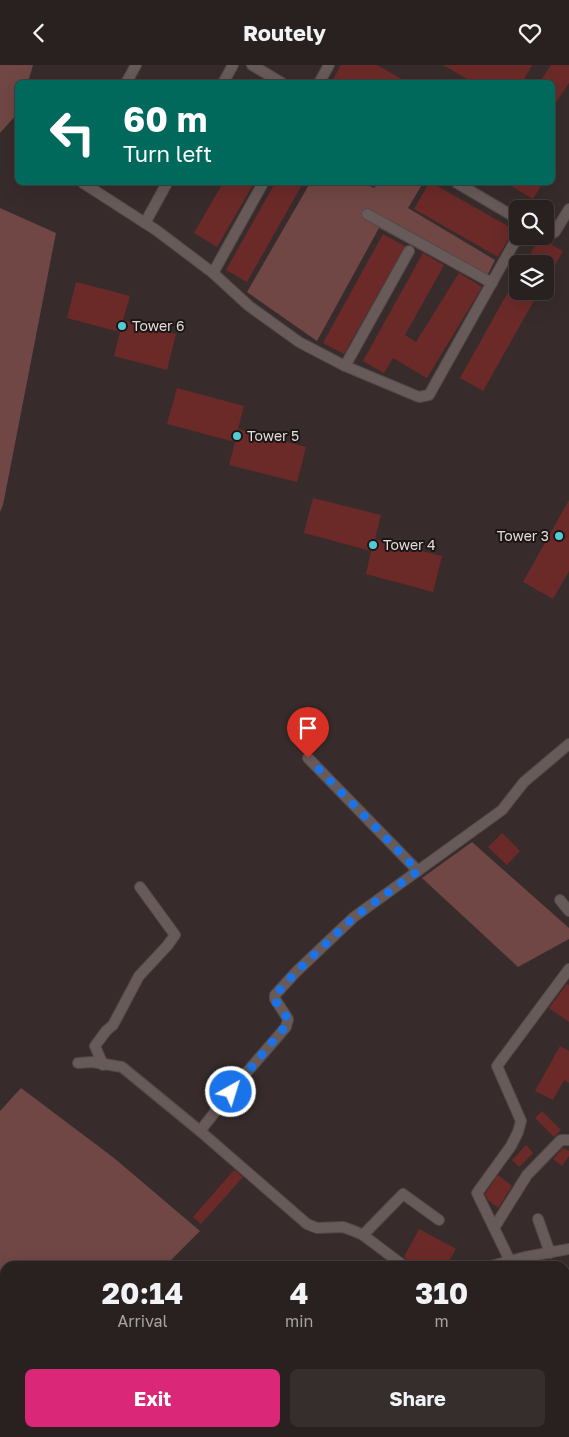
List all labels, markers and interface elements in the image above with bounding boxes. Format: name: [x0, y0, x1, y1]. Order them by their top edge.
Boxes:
icon: back: [25, 19, 53, 47]
text: Routely: [243, 19, 326, 46]
icon: heart: [516, 19, 544, 47]
text: 60 m: [123, 98, 207, 140]
icon: left: [40, 100, 105, 165]
text: Turn left: [123, 140, 212, 167]
map controls: [509, 200, 554, 300]
button: search: [509, 200, 554, 245]
button: layers: [509, 255, 554, 300]
place label: Tower 6: [132, 317, 184, 334]
marker: Tower 6: [116, 320, 128, 332]
place label: Tower 5: [247, 427, 299, 444]
marker: Tower 5: [231, 430, 243, 442]
place label: Tower 3: [497, 527, 549, 544]
marker: Tower 3: [553, 530, 565, 542]
place label: Tower 4: [383, 536, 436, 553]
marker: Tower 4: [367, 539, 379, 551]
pin: [287, 707, 329, 758]
icon: arrive: [294, 714, 322, 742]
position arrow: [204, 1065, 256, 1117]
text: 20:14: [102, 1275, 183, 1311]
text: 4: [290, 1275, 309, 1311]
text: 310: [415, 1275, 468, 1311]
text: Arrival: [117, 1311, 168, 1331]
text: min: [285, 1311, 313, 1331]
text: m: [435, 1311, 449, 1331]
button: Exit: [25, 1369, 280, 1427]
button: Share: [290, 1369, 545, 1427]

